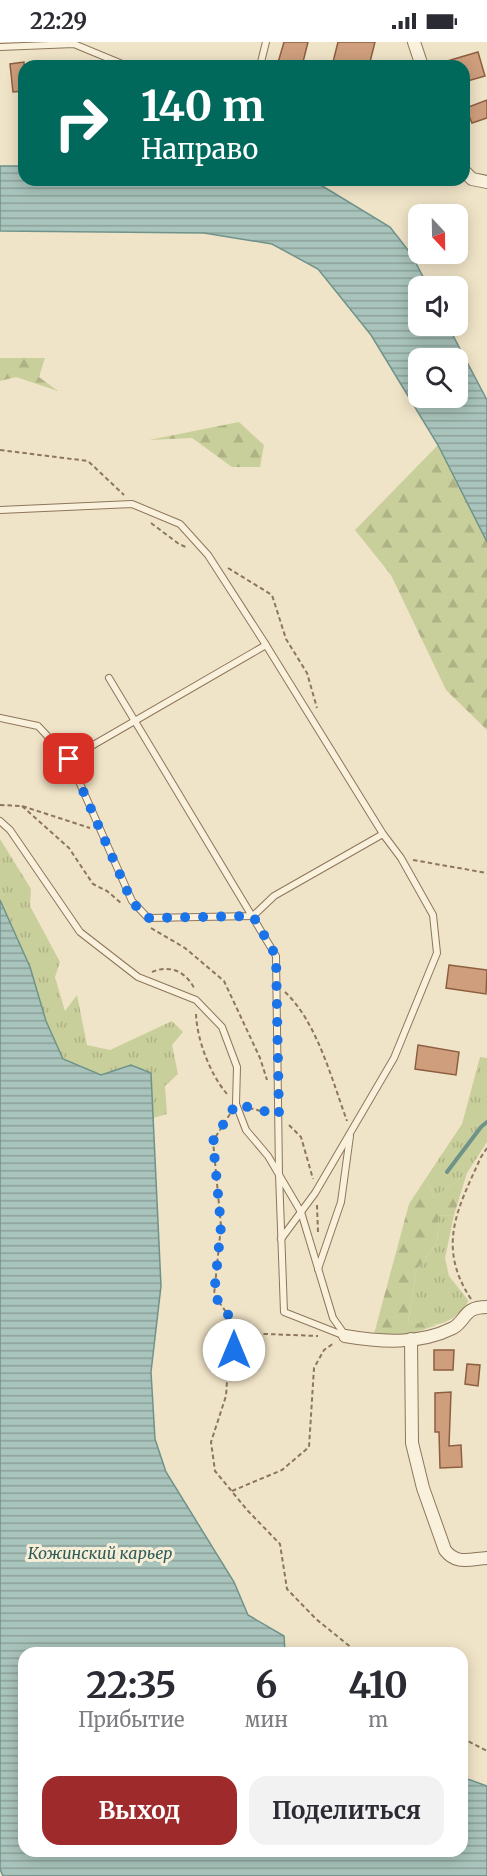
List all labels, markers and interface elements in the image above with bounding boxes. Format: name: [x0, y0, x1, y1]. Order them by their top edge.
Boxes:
text: 22:29: [30, 7, 87, 35]
text: 140 m: [141, 80, 264, 132]
icon: right: [42, 84, 120, 162]
text: Направо: [141, 132, 258, 166]
north arrow: [408, 204, 468, 264]
map controls: [408, 204, 468, 408]
button: sound: [408, 276, 468, 336]
button: search: [408, 348, 468, 408]
pin: [43, 733, 94, 784]
icon: arrive: [52, 742, 85, 775]
position arrow: [202, 1318, 266, 1382]
water label: Кожинский карьер: [28, 1543, 172, 1563]
text: 22:35: [86, 1663, 176, 1708]
text: 6: [255, 1663, 277, 1708]
text: 410: [348, 1663, 408, 1708]
text: Прибытие: [78, 1707, 184, 1732]
text: мин: [244, 1707, 288, 1732]
text: m: [368, 1707, 388, 1732]
button: Выход: [42, 1776, 237, 1845]
button: Поделиться: [249, 1776, 444, 1845]

